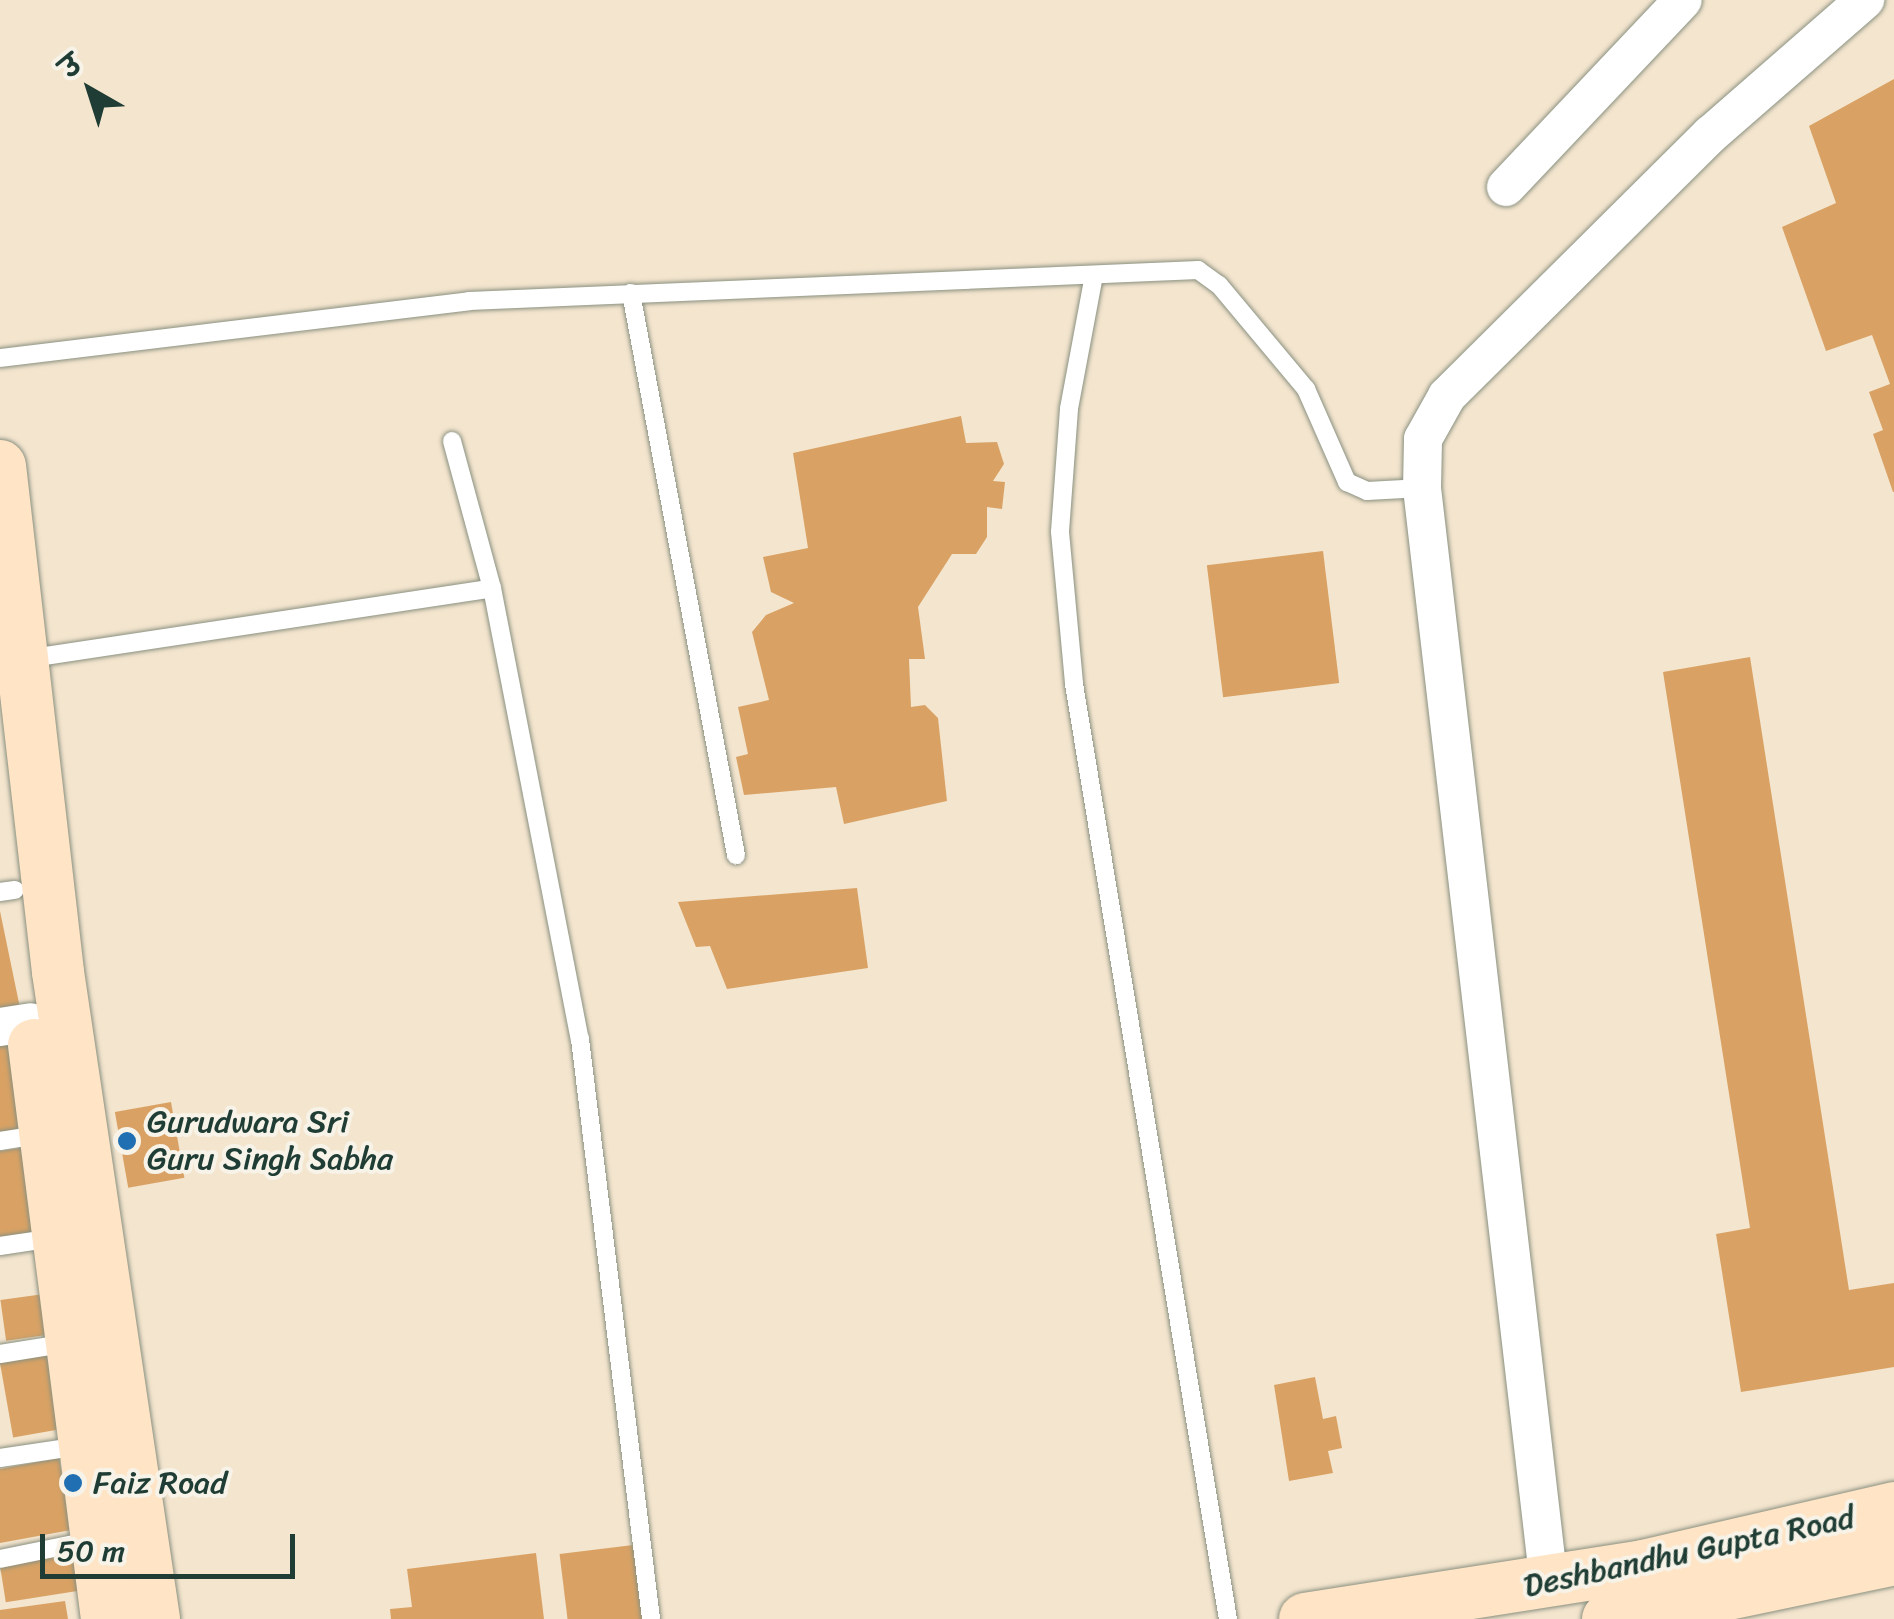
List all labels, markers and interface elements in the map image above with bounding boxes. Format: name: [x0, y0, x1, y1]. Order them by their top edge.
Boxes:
north arrow: [40, 40, 140, 140]
text: उ: [48, 41, 93, 91]
place label: Gurudwara Sri Guru Singh Sabha: [147, 1104, 397, 1179]
marker: Gurudwara Sri Guru Singh Sabha: [116, 1130, 138, 1152]
place label: Faiz Road: [93, 1464, 227, 1502]
marker: Faiz Road: [62, 1472, 84, 1494]
street label: Deshbandhu Gupta Road: [1520, 1498, 1858, 1606]
scale bar: [45, 1514, 300, 1576]
text: 50 m: [57, 1524, 125, 1578]

